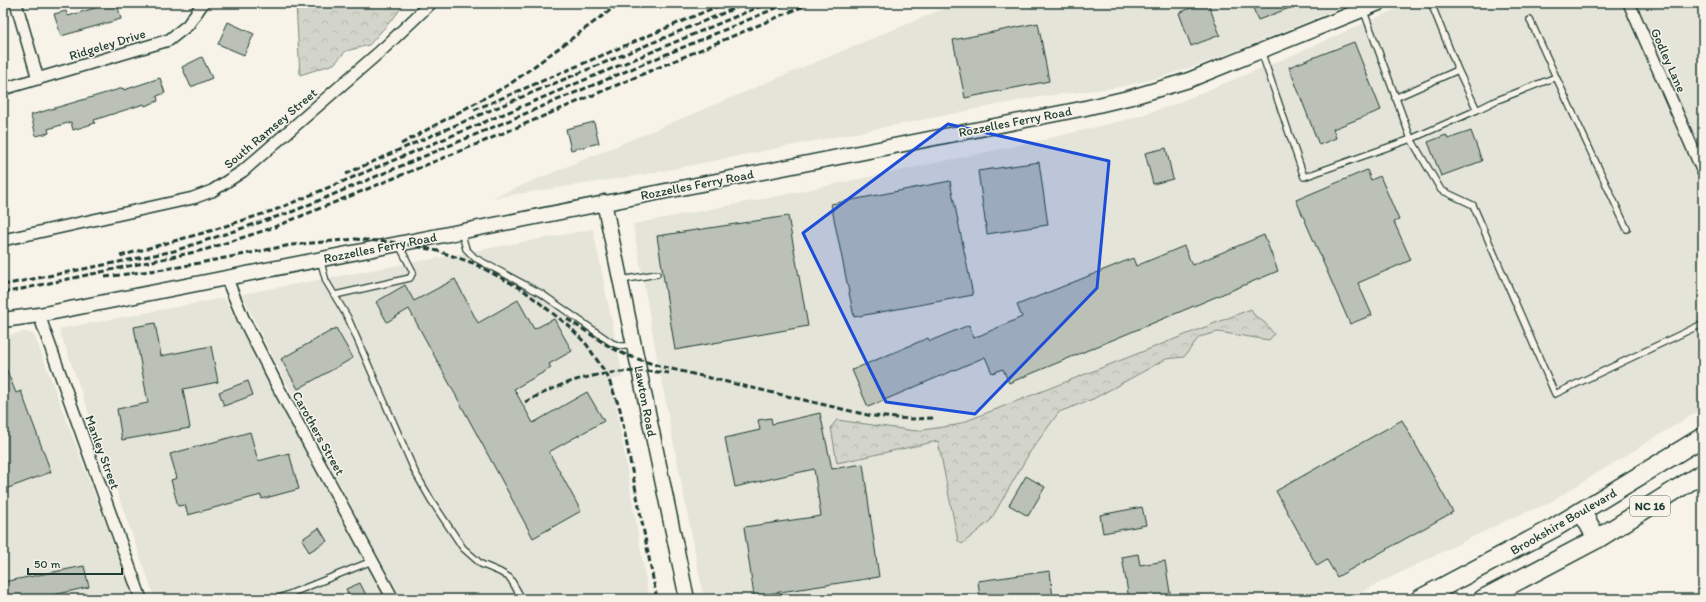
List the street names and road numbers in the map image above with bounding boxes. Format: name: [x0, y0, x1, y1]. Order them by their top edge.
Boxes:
street label: Ridgeley Drive: [67, 26, 147, 63]
street label: Godley Lane: [1648, 26, 1689, 95]
street label: South Ramsey Street: [221, 85, 320, 172]
street label: Rozzelles Ferry Road: [957, 103, 1073, 140]
street label: Rozzelles Ferry Road: [639, 166, 755, 203]
street label: Rozzelles Ferry Road: [322, 229, 438, 266]
street label: Lawton Road: [631, 364, 660, 438]
street label: Carothers Street: [289, 389, 348, 478]
street label: Manley Street: [82, 413, 123, 491]
street label: Brookshire Boulevard: [1507, 485, 1619, 558]
road number: NC 16: [1630, 496, 1670, 516]

